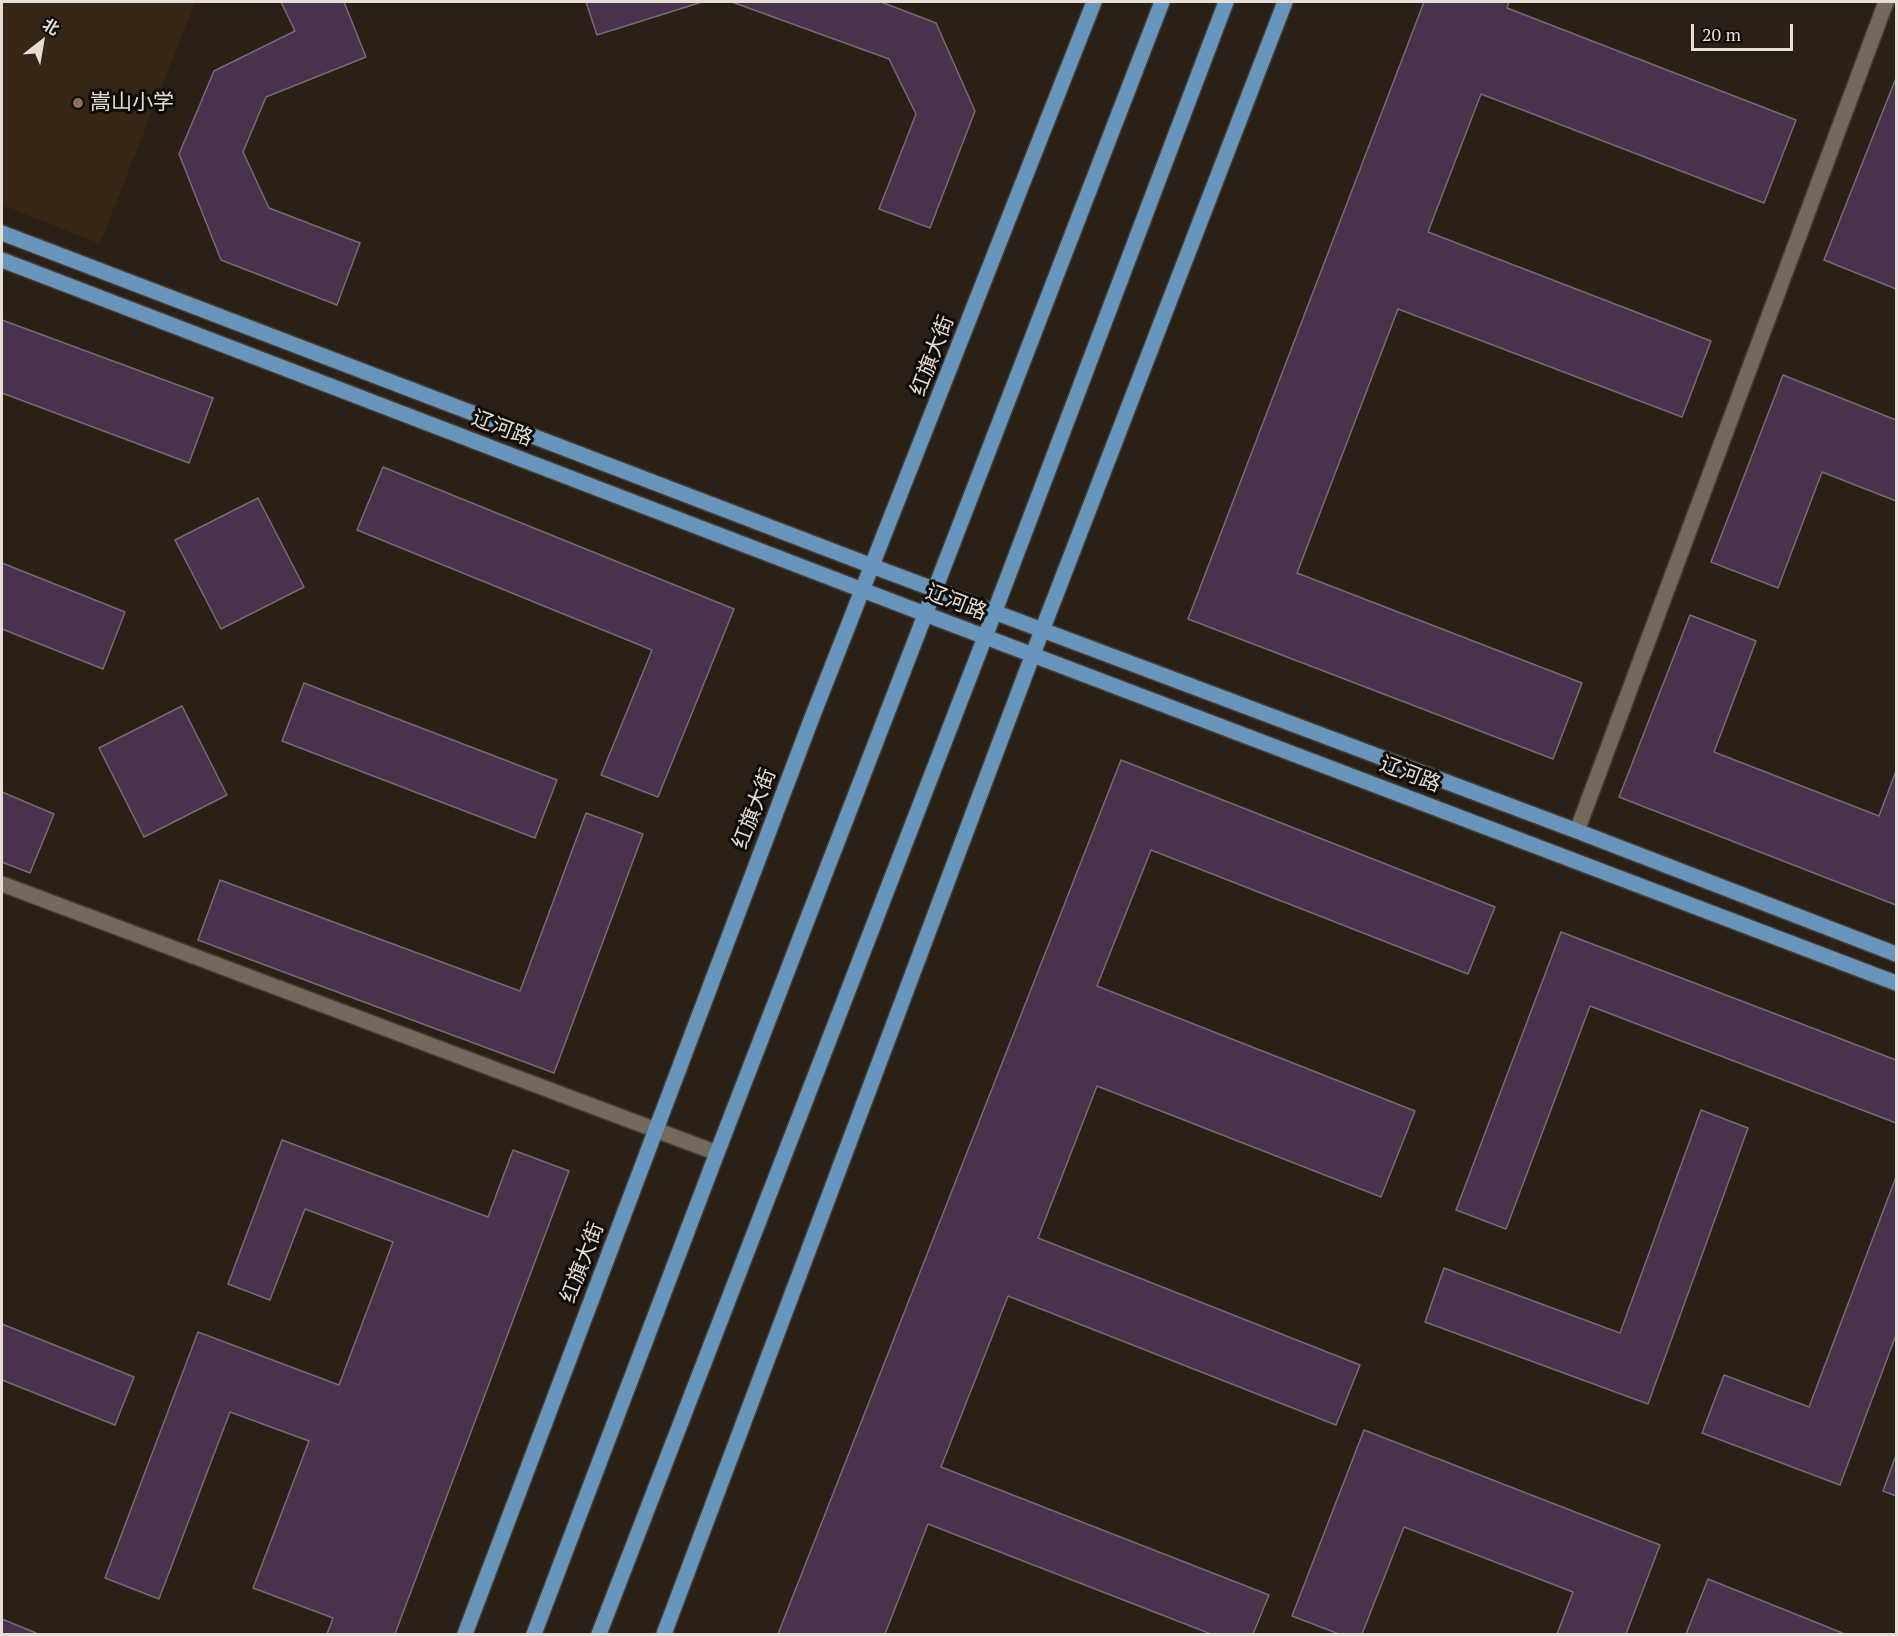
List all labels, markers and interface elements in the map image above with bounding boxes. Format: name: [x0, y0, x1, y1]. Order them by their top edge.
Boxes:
north arrow: [12, 12, 72, 72]
scale bar: [1694, 12, 1796, 50]
text: 北: [39, 13, 64, 40]
text: 20 m: [1702, 22, 1741, 46]
place label: 嵩山小学: [90, 90, 174, 116]
marker: 嵩山小学: [71, 96, 85, 110]
street label: 红旗大街: [906, 312, 960, 400]
street label: 辽河路: [468, 406, 536, 452]
street label: 辽河路: [922, 580, 990, 626]
street label: 辽河路: [1376, 752, 1444, 798]
street label: 红旗大街: [728, 765, 782, 853]
street label: 红旗大街: [556, 1219, 610, 1307]

